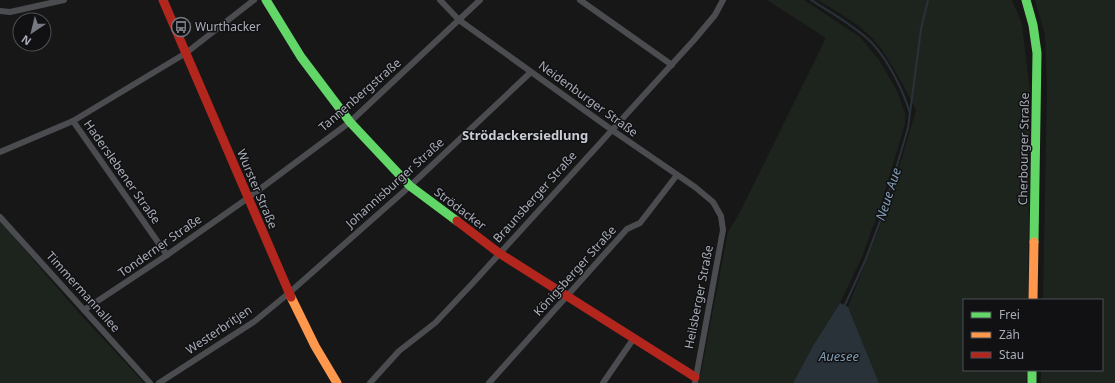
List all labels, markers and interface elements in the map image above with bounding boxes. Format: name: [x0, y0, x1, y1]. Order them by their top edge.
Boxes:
north arrow: [12, 12, 52, 52]
bus stop icon: Wurthacker: [170, 16, 192, 38]
place label: Wurthacker: [195, 18, 261, 35]
text: N: [18, 32, 34, 49]
street label: Tannenbergstraße: [315, 54, 405, 135]
street label: Neidenburger Straße: [535, 57, 642, 141]
street label: Cherbourger Straße: [1014, 92, 1033, 205]
street label: Haderslebener Straße: [80, 116, 165, 227]
district label: Strödackersiedlung: [462, 126, 588, 144]
street label: Johannisburger Straße: [341, 134, 448, 232]
street label: Wurster Straße: [233, 146, 282, 231]
street label: Braunsberger Straße: [489, 147, 580, 246]
water label: Neue Aue: [871, 165, 905, 223]
street label: Strödacker: [431, 183, 490, 234]
street label: Tonderner Straße: [114, 210, 205, 281]
street label: Königsberger Straße: [529, 222, 620, 320]
street label: Heilsberger Straße: [680, 243, 717, 350]
street label: Timmermannallee: [43, 248, 124, 336]
legend: [963, 299, 1103, 371]
street label: Westerbritjen: [182, 301, 255, 358]
text: Frei: [999, 306, 1020, 323]
text: Zäh: [999, 326, 1020, 343]
text: Stau: [999, 346, 1024, 363]
water label: Auesee: [818, 347, 859, 365]

